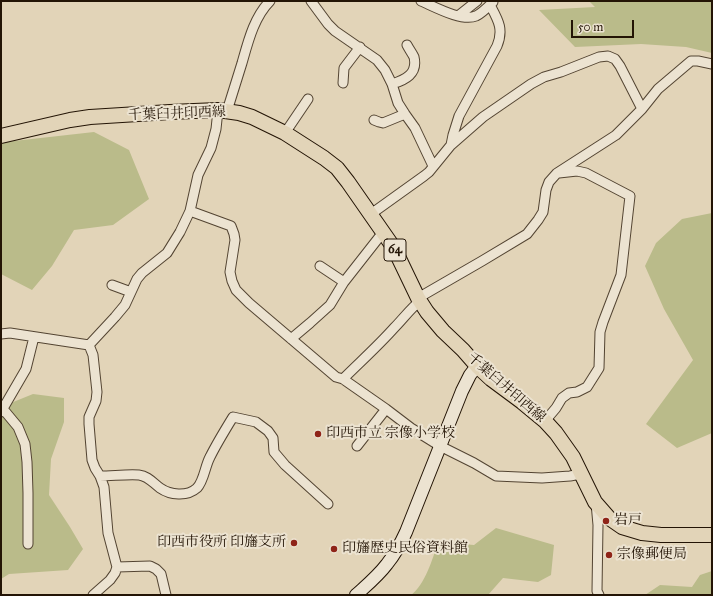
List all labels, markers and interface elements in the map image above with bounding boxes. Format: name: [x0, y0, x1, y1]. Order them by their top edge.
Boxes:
scale bar: [573, 12, 636, 38]
text: 50 m: [578, 20, 603, 34]
street label: 千葉臼井印西線: [128, 104, 226, 124]
road number: 64: [384, 239, 406, 261]
street label: 千葉臼井印西線: [464, 350, 548, 426]
place label: 印西市立 宗像小学校: [326, 426, 455, 442]
marker: 印西市立 宗像小学校: [313, 429, 323, 439]
place label: 岩戸: [614, 513, 642, 529]
marker: 岩戸: [601, 516, 611, 526]
place label: 印西市役所 印旛支所: [157, 535, 286, 551]
marker: 印西市役所 印旛支所: [289, 538, 299, 548]
place label: 印旛歴史民俗資料館: [342, 541, 468, 557]
marker: 印旛歴史民俗資料館: [329, 544, 339, 554]
place label: 宗像郵便局: [617, 547, 687, 563]
marker: 宗像郵便局: [604, 550, 614, 560]

